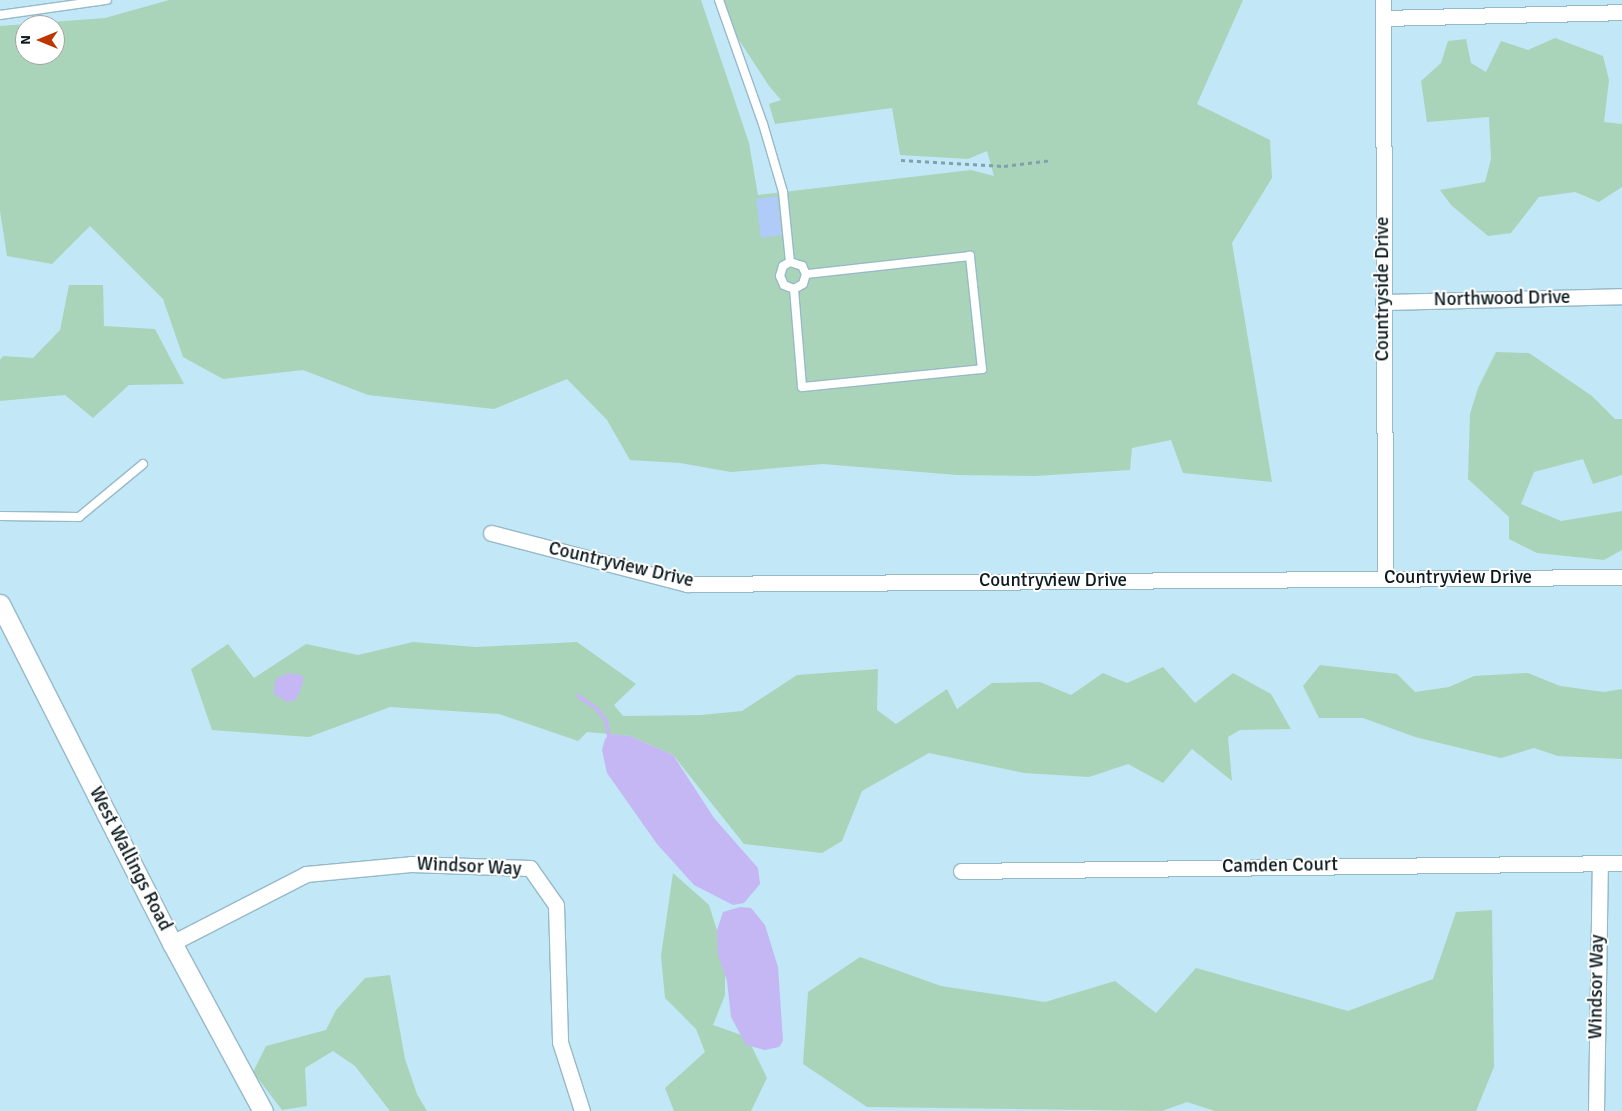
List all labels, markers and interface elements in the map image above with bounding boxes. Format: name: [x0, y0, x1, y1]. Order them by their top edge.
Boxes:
north arrow: [15, 15, 65, 65]
text: N: [17, 35, 34, 45]
street label: Countryside Drive: [1372, 217, 1394, 361]
street label: Northwood Drive: [1433, 286, 1571, 312]
street label: Countryview Drive: [546, 537, 696, 593]
street label: Countryview Drive: [1384, 567, 1532, 589]
street label: Countryview Drive: [979, 570, 1127, 592]
street label: West Wallings Road: [84, 783, 176, 935]
street label: Windsor Way: [416, 853, 522, 881]
street label: Camden Court: [1222, 854, 1338, 878]
street label: Windsor Way: [1585, 934, 1609, 1040]

